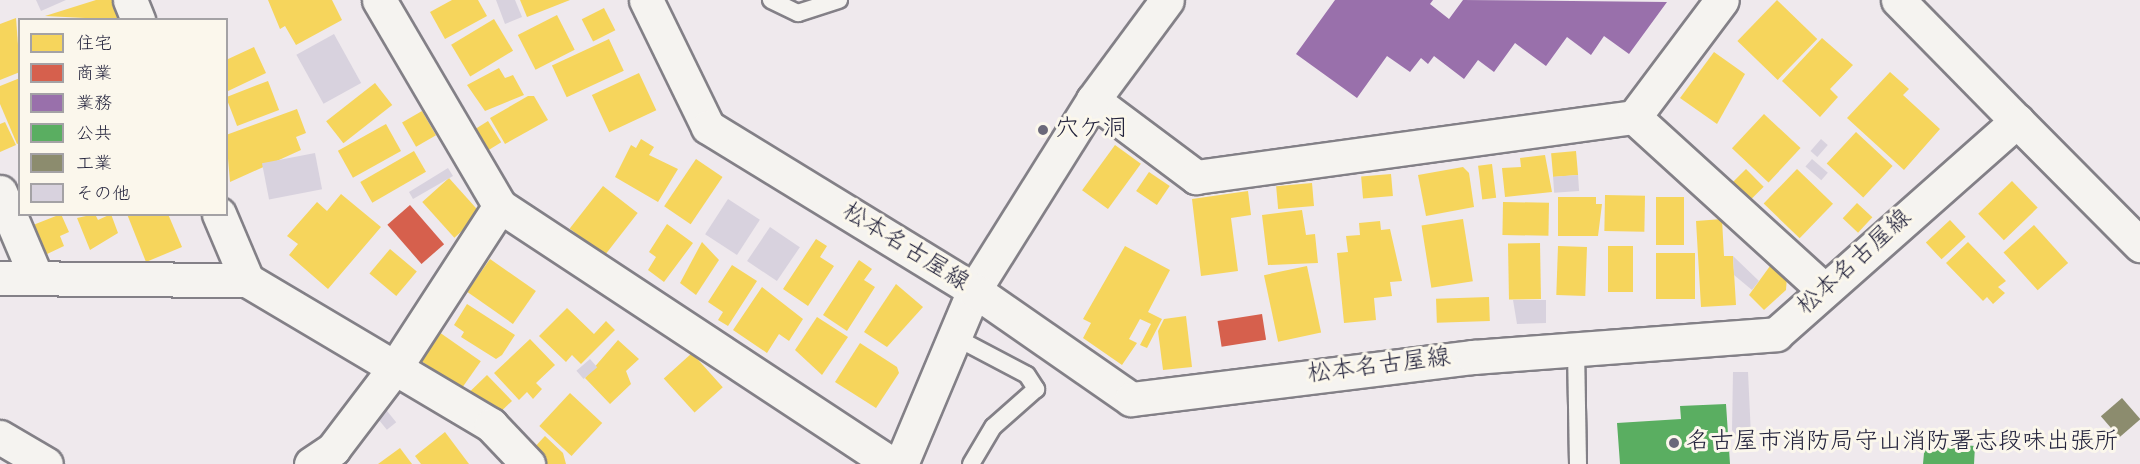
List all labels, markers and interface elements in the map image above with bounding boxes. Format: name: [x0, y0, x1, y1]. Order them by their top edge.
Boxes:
legend: [18, 18, 228, 216]
text: 住宅: [76, 32, 112, 58]
text: 商業: [76, 62, 112, 88]
text: 業務: [76, 92, 112, 118]
place label: 穴ケ洞: [1055, 116, 1127, 144]
text: 公共: [76, 122, 112, 148]
marker: 穴ケ洞: [1036, 123, 1050, 137]
text: 工業: [76, 152, 112, 178]
text: その他: [76, 182, 130, 208]
street label: 松本名古屋線: [836, 198, 974, 298]
street label: 松本名古屋線: [1792, 204, 1918, 322]
street label: 松本名古屋線: [1306, 344, 1452, 390]
place label: 名古屋市消防局守山消防署志段味出張所: [1686, 429, 2118, 457]
marker: 名古屋市消防局守山消防署志段味出張所: [1667, 436, 1681, 450]

